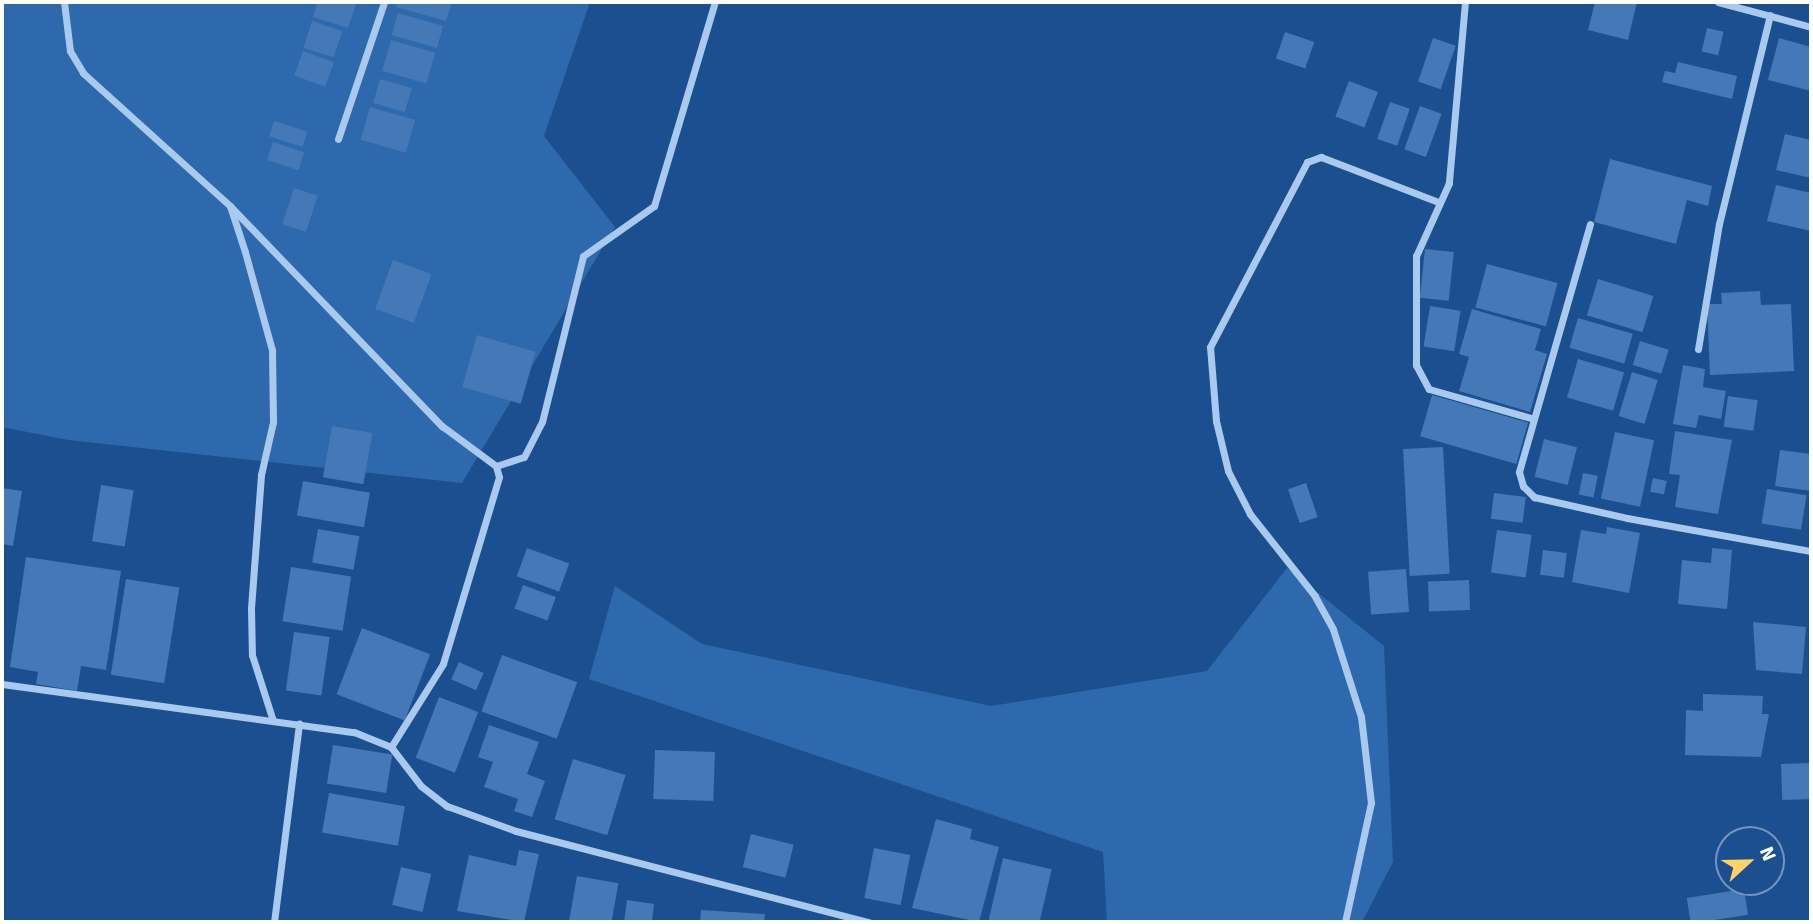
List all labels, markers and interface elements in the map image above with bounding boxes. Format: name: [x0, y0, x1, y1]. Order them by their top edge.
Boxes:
north arrow: [1715, 826, 1785, 896]
text: N: [1754, 843, 1781, 865]

